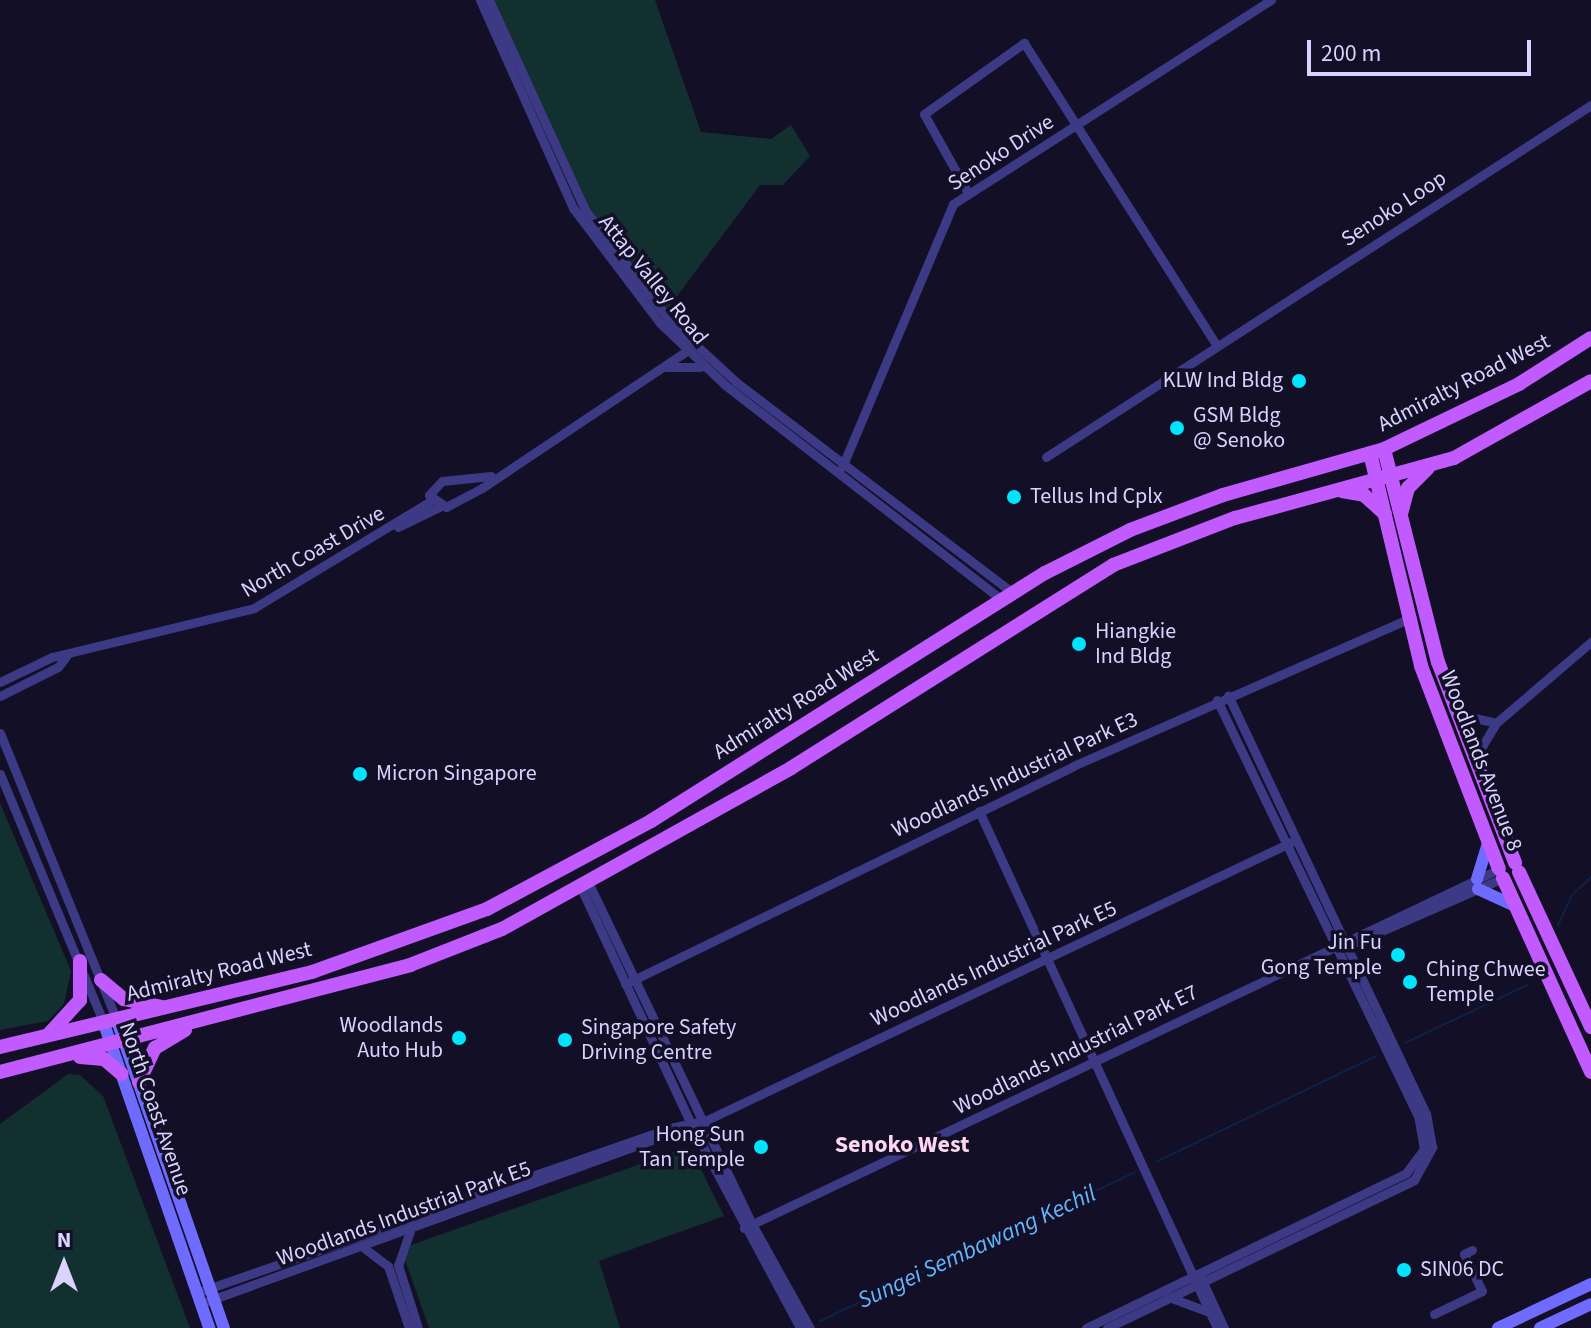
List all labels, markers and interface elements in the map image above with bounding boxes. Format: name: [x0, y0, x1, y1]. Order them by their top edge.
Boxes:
scale bar: [1311, 24, 1535, 74]
text: 200 m: [1321, 36, 1381, 71]
street label: Senoko Drive: [943, 109, 1059, 197]
street label: Senoko Loop: [1337, 165, 1451, 253]
street label: Attap Valley Road: [593, 210, 713, 350]
street label: Admiralty Road West: [1373, 328, 1555, 438]
place label: KLW Ind Bldg: [1163, 368, 1283, 394]
marker: KLW Ind Bldg: [1290, 372, 1308, 390]
place label: GSM Bldg @ Senoko: [1193, 402, 1285, 454]
marker: GSM Bldg @ Senoko: [1168, 419, 1186, 437]
place label: Tellus Ind Cplx: [1030, 484, 1163, 510]
marker: Tellus Ind Cplx: [1005, 488, 1023, 506]
street label: North Coast Drive: [237, 500, 389, 604]
place label: Hiangkie Ind Bldg: [1095, 618, 1176, 670]
marker: Hiangkie Ind Bldg: [1070, 635, 1088, 653]
street label: Admiralty Road West: [709, 643, 883, 765]
street label: Woodlands Avenue 8: [1434, 667, 1528, 855]
street label: Woodlands Industrial Park E3: [888, 706, 1142, 844]
place label: Micron Singapore: [376, 761, 537, 787]
marker: Micron Singapore: [351, 765, 369, 783]
street label: Woodlands Industrial Park E5: [867, 895, 1121, 1033]
place label: Jin Fu Gong Temple: [1261, 929, 1382, 980]
street label: Admiralty Road West: [124, 936, 314, 1008]
marker: Jin Fu Gong Temple: [1389, 946, 1407, 964]
place label: Ching Chwee Temple: [1426, 956, 1546, 1008]
marker: Ching Chwee Temple: [1401, 973, 1419, 991]
street label: Woodlands Industrial Park E7: [950, 979, 1202, 1121]
place label: Woodlands Auto Hub: [339, 1012, 443, 1064]
place label: Singapore Safety Driving Centre: [581, 1014, 736, 1066]
street label: North Coast Avenue: [113, 1019, 197, 1199]
marker: Woodlands Auto Hub: [450, 1029, 468, 1047]
marker: Singapore Safety Driving Centre: [556, 1031, 574, 1049]
place label: Hong Sun Tan Temple: [639, 1121, 745, 1172]
district label: Senoko West: [835, 1131, 969, 1159]
marker: Hong Sun Tan Temple: [752, 1138, 770, 1156]
street label: Woodlands Industrial Park E5: [273, 1156, 535, 1272]
water label: Sungei Sembawang Kechil: [853, 1179, 1101, 1315]
north arrow: [24, 1224, 104, 1304]
text: N: [57, 1224, 71, 1256]
place label: SIN06 DC: [1420, 1257, 1504, 1283]
marker: SIN06 DC: [1395, 1261, 1413, 1279]

